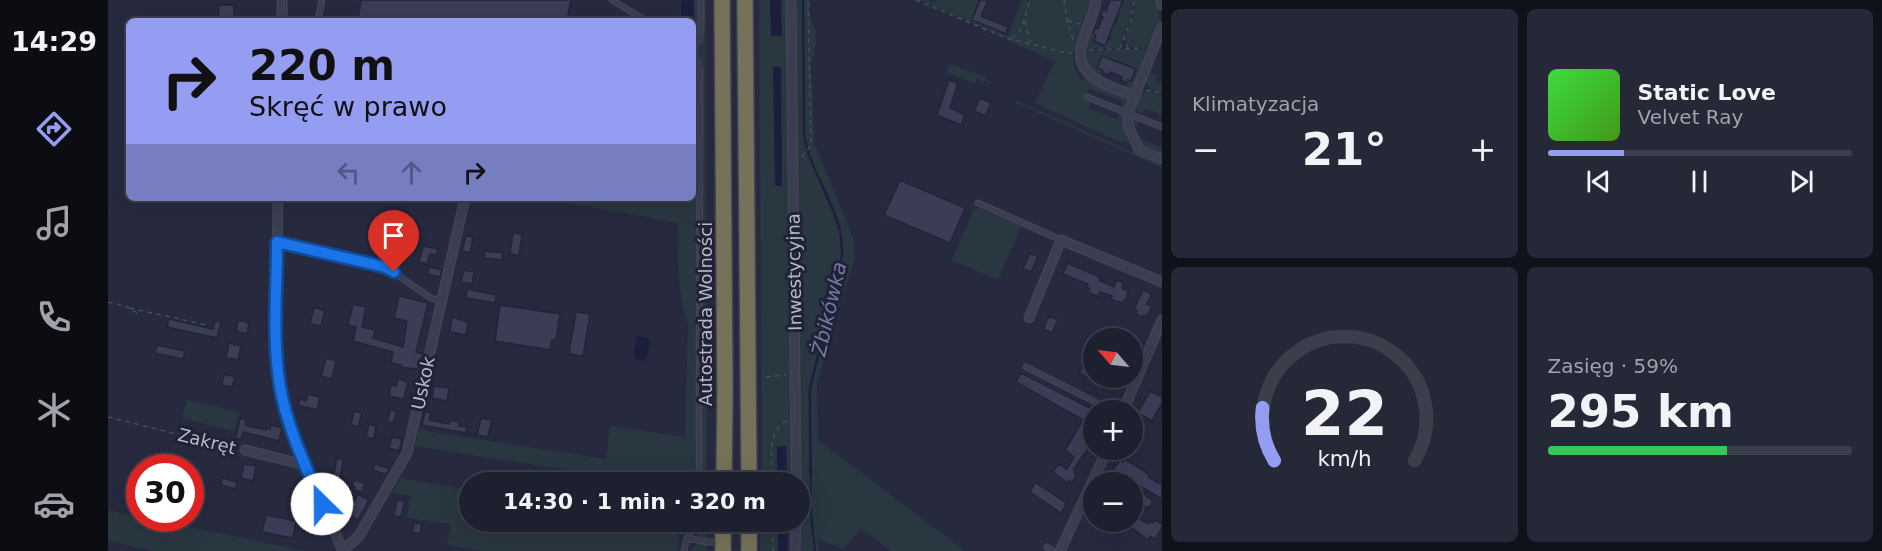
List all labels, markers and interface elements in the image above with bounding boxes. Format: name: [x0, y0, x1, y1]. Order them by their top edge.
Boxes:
text: 14:29: [11, 26, 97, 57]
text: 220 m: [249, 41, 395, 90]
icon: right: [150, 42, 228, 120]
text: Static Love: [1638, 80, 1776, 105]
text: Skręć w prawo: [249, 91, 447, 122]
text: Klimatyzacja: [1192, 92, 1319, 116]
text: Velvet Ray: [1638, 105, 1743, 129]
icon: directions: [33, 108, 75, 150]
text: 21°: [1302, 123, 1387, 176]
text: −: [1192, 130, 1220, 169]
text: +: [1469, 130, 1497, 169]
icon: left: [332, 156, 365, 189]
icon: ahead: [395, 156, 428, 189]
icon: right: [458, 156, 491, 189]
icon: previous: [1582, 165, 1615, 198]
icon: pause: [1683, 165, 1716, 198]
icon: next: [1785, 165, 1818, 198]
icon: music: [33, 202, 75, 244]
pin: [368, 210, 419, 272]
street label: Inwestycyjna: [782, 213, 806, 331]
icon: arrive: [377, 219, 410, 252]
street label: Autostrada Wolności: [695, 222, 716, 406]
water label: Żbikówka: [806, 260, 851, 359]
icon: phone: [33, 296, 75, 338]
north arrow: [1083, 328, 1143, 388]
map controls: [1083, 328, 1143, 532]
street label: Uskok: [407, 354, 439, 411]
text: Zasięg · 59%: [1548, 354, 1678, 378]
text: 22: [1301, 377, 1388, 450]
text: 295 km: [1548, 385, 1734, 438]
icon: climate: [33, 389, 75, 431]
button: +: [1083, 400, 1143, 460]
street label: Zakręt: [176, 424, 238, 458]
text: km/h: [1317, 447, 1371, 472]
speed limit sign: 30: [126, 454, 204, 532]
position arrow: [290, 472, 354, 536]
button: −: [1083, 472, 1143, 532]
icon: car: [33, 483, 75, 525]
text: 14:30 · 1 min · 320 m: [503, 489, 766, 514]

